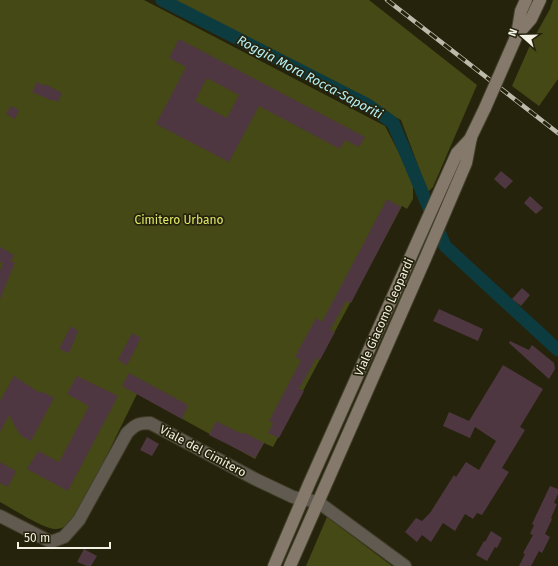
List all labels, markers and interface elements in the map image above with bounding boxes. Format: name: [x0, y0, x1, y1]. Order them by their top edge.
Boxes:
north arrow: [502, 16, 542, 56]
text: N: [506, 27, 520, 38]
water label: Roggia Mora Rocca-Saporiti: [235, 32, 386, 122]
park label: Cimitero Urbano: [134, 213, 224, 227]
street label: Viale Giacomo Leopardi: [352, 256, 416, 378]
street label: Viale del Cimitero: [157, 422, 249, 480]
scale bar: [18, 524, 110, 550]
text: 50 m: [24, 531, 50, 545]

